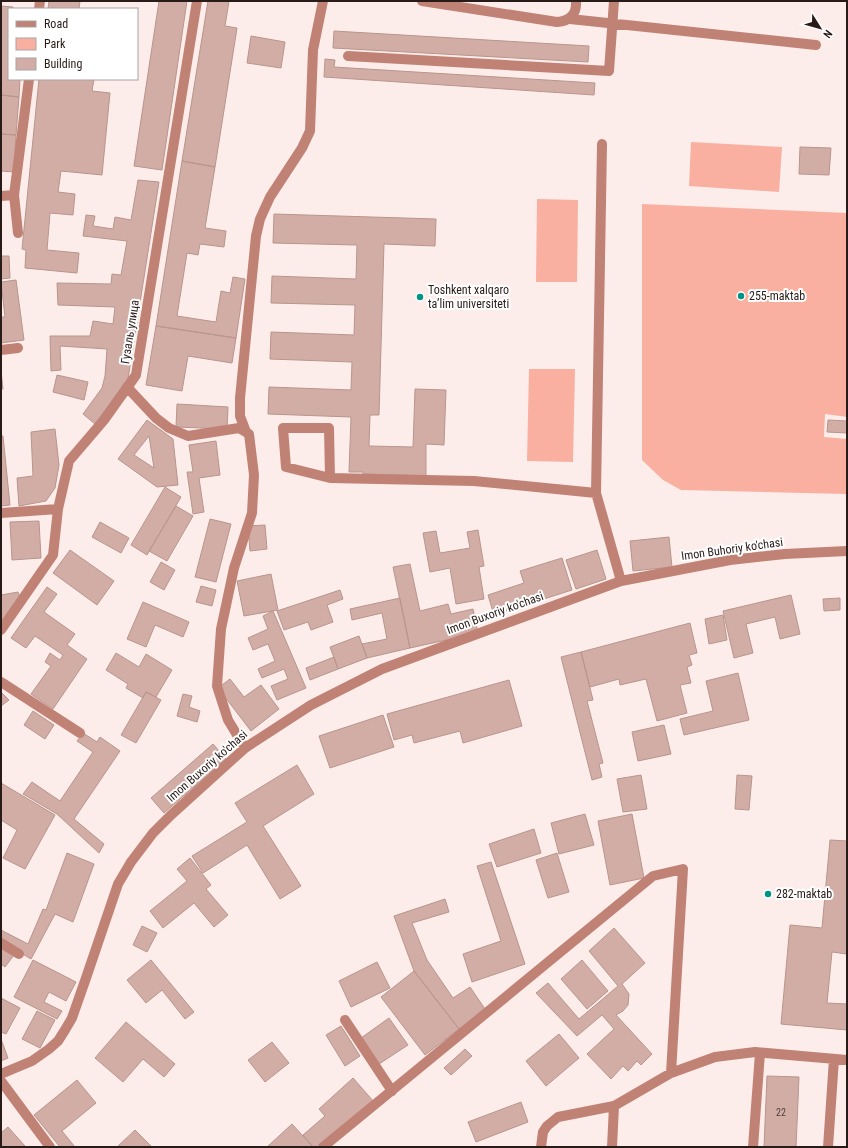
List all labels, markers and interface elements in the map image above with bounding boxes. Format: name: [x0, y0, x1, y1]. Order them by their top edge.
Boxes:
legend: [8, 8, 138, 80]
north arrow: [800, 8, 840, 48]
text: Road: [44, 17, 68, 31]
text: N: [820, 27, 835, 41]
text: Park: [44, 37, 66, 51]
text: Building: [44, 57, 82, 71]
place label: Toshkent xalqaro ta’lim universiteti: [428, 283, 509, 311]
place label: 255-maktab: [749, 289, 805, 303]
marker: 255-maktab: [736, 291, 746, 301]
marker: Toshkent xalqaro ta’lim universiteti: [415, 292, 425, 302]
street label: Гузаль улица: [118, 299, 142, 365]
street label: Imon Buhoriy ko'chasi: [680, 535, 784, 563]
street label: Imon Buxoriy ko'chasi: [445, 589, 545, 637]
street label: Imon Buxoriy ko'chasi: [164, 727, 250, 805]
place label: 282-maktab: [776, 887, 832, 901]
marker: 282-maktab: [763, 889, 773, 899]
house number: 22: [776, 1107, 786, 1118]

